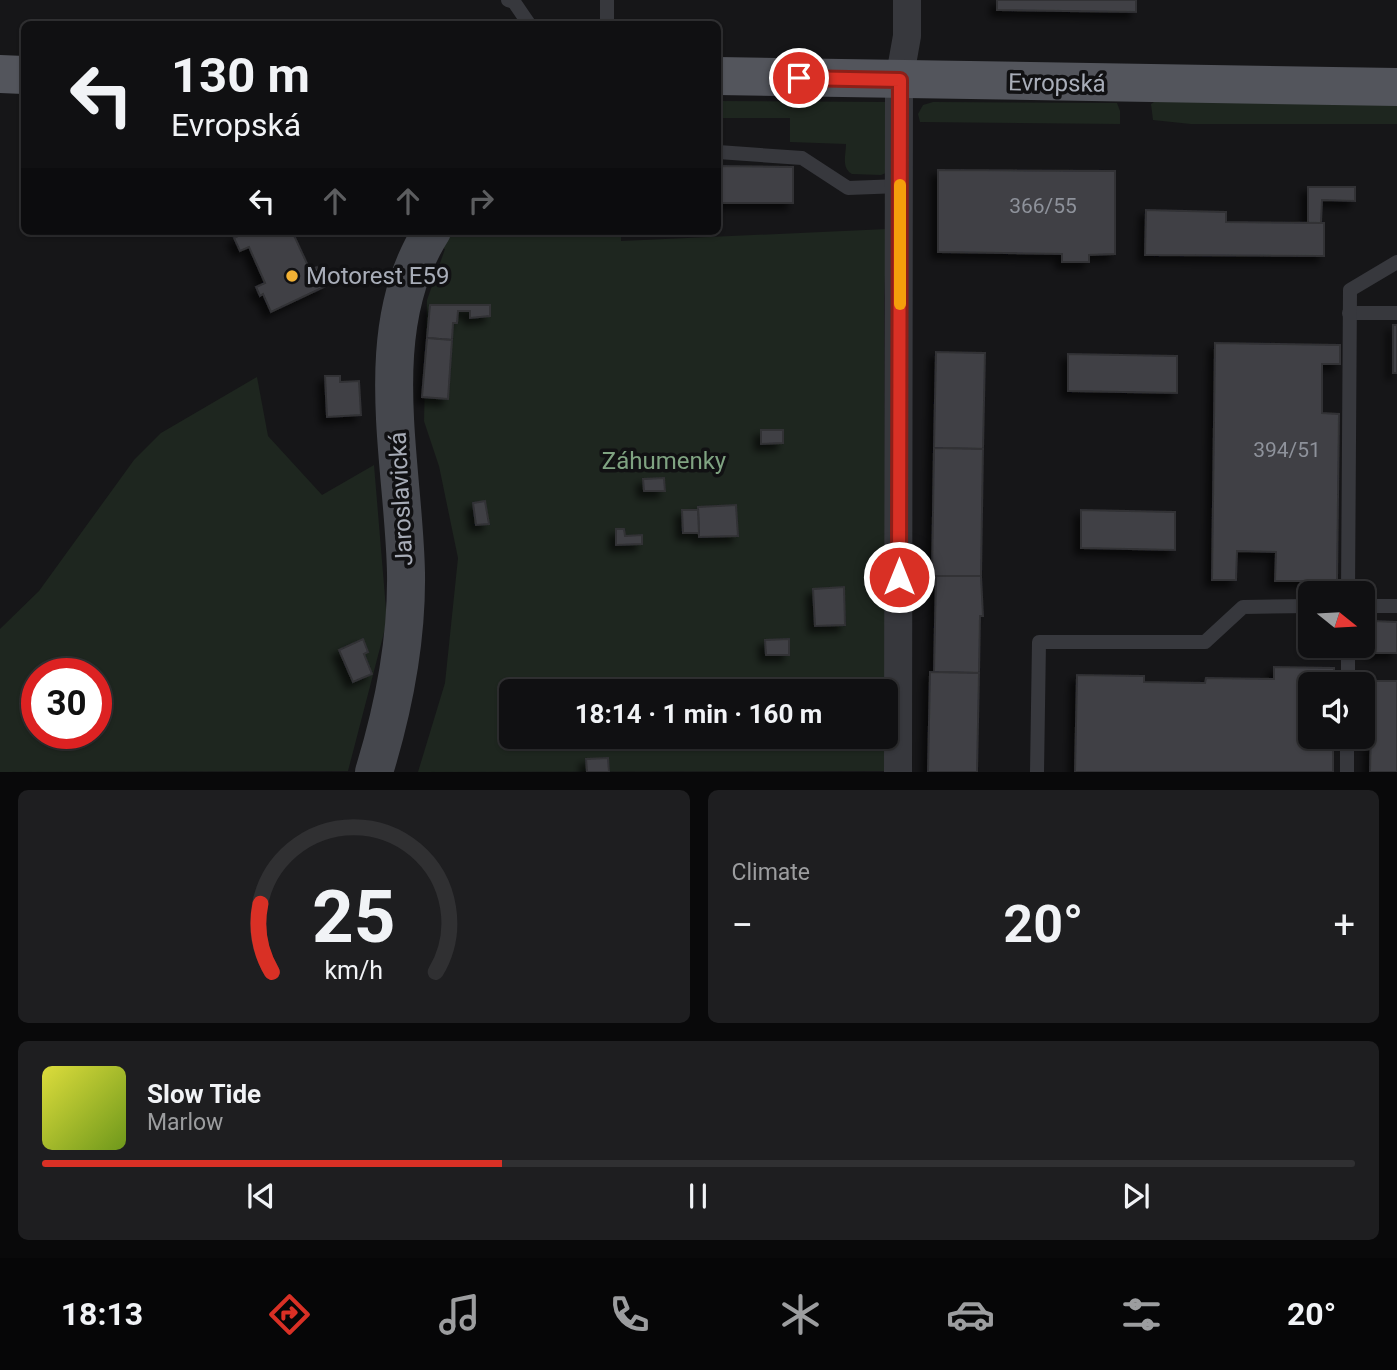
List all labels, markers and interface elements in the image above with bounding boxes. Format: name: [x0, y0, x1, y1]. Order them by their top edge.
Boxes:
text: 130 m: [171, 47, 310, 104]
pin: [769, 48, 829, 108]
icon: left: [56, 49, 147, 140]
icon: arrive: [780, 59, 818, 97]
street label: Evropská: [1008, 68, 1106, 98]
text: Evropská: [171, 106, 301, 144]
icon: left: [243, 182, 281, 220]
icon: ahead: [316, 182, 354, 220]
icon: ahead: [389, 182, 427, 220]
icon: right: [462, 182, 500, 220]
house number: 366/55: [1009, 194, 1077, 218]
place label: Motorest E59: [306, 262, 449, 290]
marker: Motorest E59: [284, 268, 300, 284]
street label: Jaroslavická: [384, 431, 418, 567]
house number: 394/51: [1253, 438, 1321, 462]
park label: Záhumenky: [602, 447, 727, 475]
position arrow: [862, 540, 936, 614]
north arrow: [1298, 581, 1376, 658]
map controls: [1298, 581, 1375, 749]
speed limit sign: 30: [21, 658, 112, 749]
button: sound: [1298, 672, 1375, 749]
text: 18:14 · 1 min · 160 m: [575, 699, 822, 729]
text: Climate: [732, 859, 810, 886]
text: 25: [312, 875, 396, 961]
text: 20°: [1003, 894, 1083, 955]
text: −: [732, 903, 753, 947]
text: +: [1333, 903, 1355, 947]
text: km/h: [324, 956, 383, 985]
text: Slow Tide: [147, 1079, 261, 1109]
text: Marlow: [147, 1109, 223, 1136]
icon: previous: [242, 1177, 280, 1215]
icon: pause: [679, 1177, 717, 1215]
icon: next: [1117, 1177, 1155, 1215]
icon: directions: [265, 1290, 314, 1339]
icon: music: [435, 1290, 484, 1339]
icon: phone: [605, 1290, 654, 1339]
icon: climate: [776, 1290, 825, 1339]
icon: car: [946, 1290, 995, 1339]
icon: filters: [1117, 1290, 1166, 1339]
text: 18:13: [61, 1295, 143, 1333]
text: 20°: [1287, 1295, 1336, 1333]

